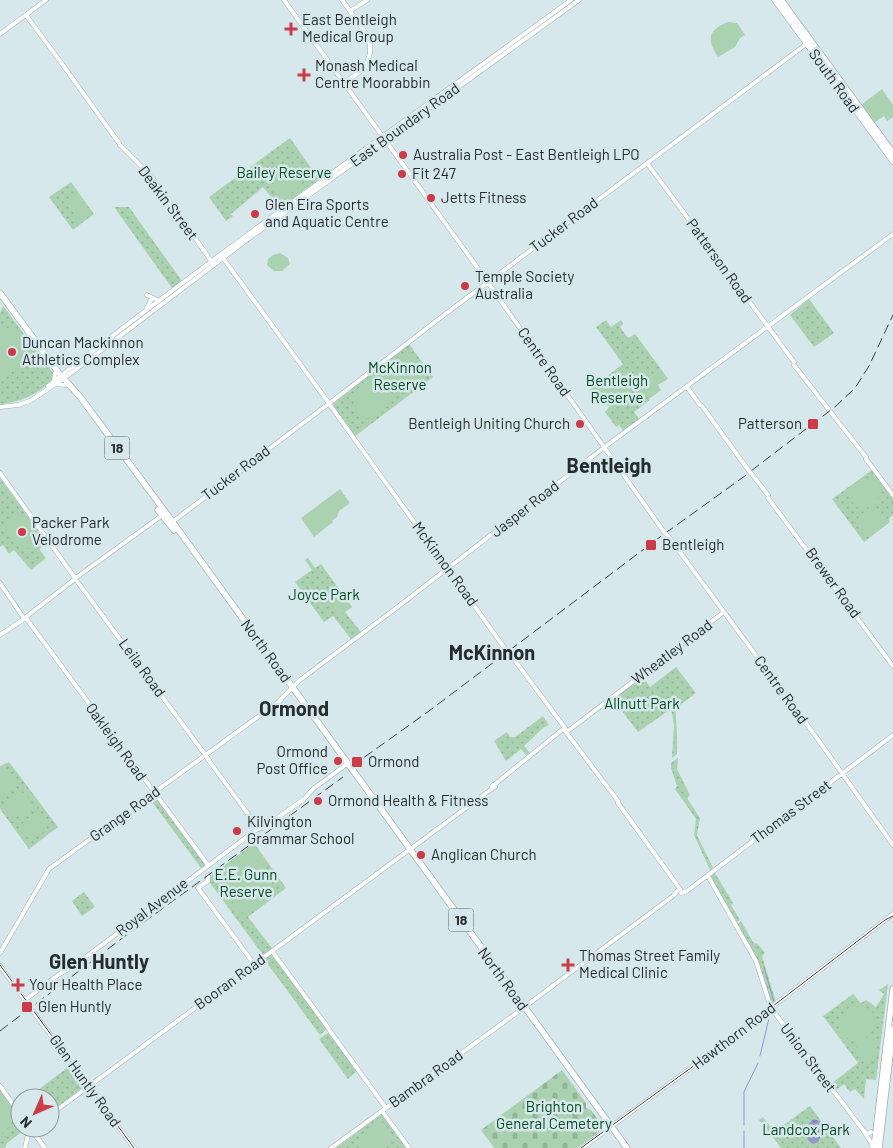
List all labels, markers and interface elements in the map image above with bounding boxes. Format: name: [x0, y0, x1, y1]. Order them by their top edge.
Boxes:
place label: East Bentleigh Medical Group: [302, 10, 397, 45]
marker: East Bentleigh Medical Group: [284, 22, 298, 36]
street label: South Road: [806, 45, 864, 116]
place label: Monash Medical Centre Moorabbin: [315, 56, 430, 91]
marker: Monash Medical Centre Moorabbin: [297, 68, 311, 82]
street label: East Boundary Road: [346, 78, 463, 170]
place label: Australia Post - East Bentleigh LPO: [413, 145, 640, 163]
marker: Australia Post - East Bentleigh LPO: [397, 149, 409, 161]
street label: Deakin Street: [135, 162, 203, 243]
park label: Bailey Reserve: [237, 163, 331, 181]
place label: Fit 247: [412, 164, 456, 182]
marker: Fit 247: [396, 168, 408, 180]
place label: Jetts Fitness: [441, 188, 527, 206]
marker: Jetts Fitness: [425, 192, 437, 204]
street label: Tucker Road: [526, 193, 601, 256]
place label: Glen Eira Sports and Aquatic Centre: [265, 195, 389, 230]
marker: Glen Eira Sports and Aquatic Centre: [249, 208, 261, 220]
street label: Patterson Road: [683, 215, 757, 306]
place label: Temple Society Australia: [475, 267, 575, 302]
marker: Temple Society Australia: [459, 280, 471, 292]
street label: Centre Road: [514, 323, 575, 399]
place label: Duncan Mackinnon Athletics Complex: [22, 333, 144, 368]
marker: Duncan Mackinnon Athletics Complex: [6, 346, 18, 358]
park label: McKinnon Reserve: [368, 358, 432, 393]
park label: Bentleigh Reserve: [586, 371, 648, 406]
place label: Bentleigh Uniting Church: [408, 414, 570, 432]
place label: Patterson: [738, 414, 802, 432]
marker: Patterson: [806, 417, 820, 431]
marker: Bentleigh Uniting Church: [574, 418, 586, 430]
road number: 18: [104, 436, 130, 459]
street label: Tucker Road: [198, 441, 273, 504]
district label: Bentleigh: [567, 453, 651, 477]
street label: Jasper Road: [487, 476, 562, 540]
place label: Packer Park Velodrome: [32, 513, 110, 548]
street label: McKinnon Road: [409, 518, 482, 609]
marker: Packer Park Velodrome: [16, 526, 28, 538]
place label: Bentleigh: [662, 535, 724, 553]
marker: Bentleigh: [644, 538, 658, 552]
street label: Brewer Road: [802, 544, 865, 621]
park label: Joyce Park: [288, 585, 360, 603]
street label: North Road: [238, 615, 296, 686]
street label: Wheatley Road: [627, 615, 715, 687]
street label: Leila Road: [116, 635, 170, 700]
district label: McKinnon: [449, 640, 535, 664]
street label: Centre Road: [751, 652, 813, 727]
park label: Allnutt Park: [604, 694, 680, 712]
district label: Ormond: [259, 696, 329, 720]
street label: Oakleigh Road: [83, 699, 151, 784]
place label: Ormond Post Office: [256, 742, 328, 777]
place label: Ormond: [368, 752, 419, 770]
marker: Ormond Post Office: [332, 755, 344, 767]
marker: Ormond: [350, 755, 364, 769]
street label: Thomas Street: [747, 775, 834, 847]
street label: Grange Road: [86, 782, 163, 845]
place label: Ormond Health & Fitness: [328, 791, 489, 809]
marker: Ormond Health & Fitness: [312, 795, 324, 807]
place label: Kilvington Grammar School: [247, 812, 355, 847]
marker: Kilvington Grammar School: [231, 825, 243, 837]
place label: Anglican Church: [431, 845, 537, 863]
marker: Anglican Church: [415, 849, 427, 861]
park label: E.E. Gunn Reserve: [215, 865, 277, 900]
street label: Royal Avenue: [112, 873, 191, 939]
road number: 18: [448, 908, 474, 932]
street label: North Road: [475, 943, 533, 1014]
place label: Thomas Street Family Medical Clinic: [579, 946, 720, 981]
district label: Glen Huntly: [49, 949, 149, 973]
street label: Booran Road: [191, 949, 268, 1013]
marker: Thomas Street Family Medical Clinic: [561, 958, 575, 972]
place label: Your Health Place: [29, 975, 142, 993]
marker: Your Health Place: [11, 978, 25, 992]
place label: Glen Huntly: [38, 997, 112, 1015]
street label: Hawthorn Road: [688, 998, 779, 1072]
marker: Glen Huntly: [20, 1000, 34, 1014]
street label: Union Street: [777, 1019, 841, 1095]
street label: Glen Huntly Road: [46, 1031, 125, 1130]
street label: Bambra Road: [385, 1045, 466, 1111]
north arrow: [10, 1088, 60, 1138]
park label: Brighton General Cemetery: [496, 1097, 612, 1132]
text: N: [16, 1113, 35, 1132]
park label: Landcox Park: [762, 1120, 850, 1138]

